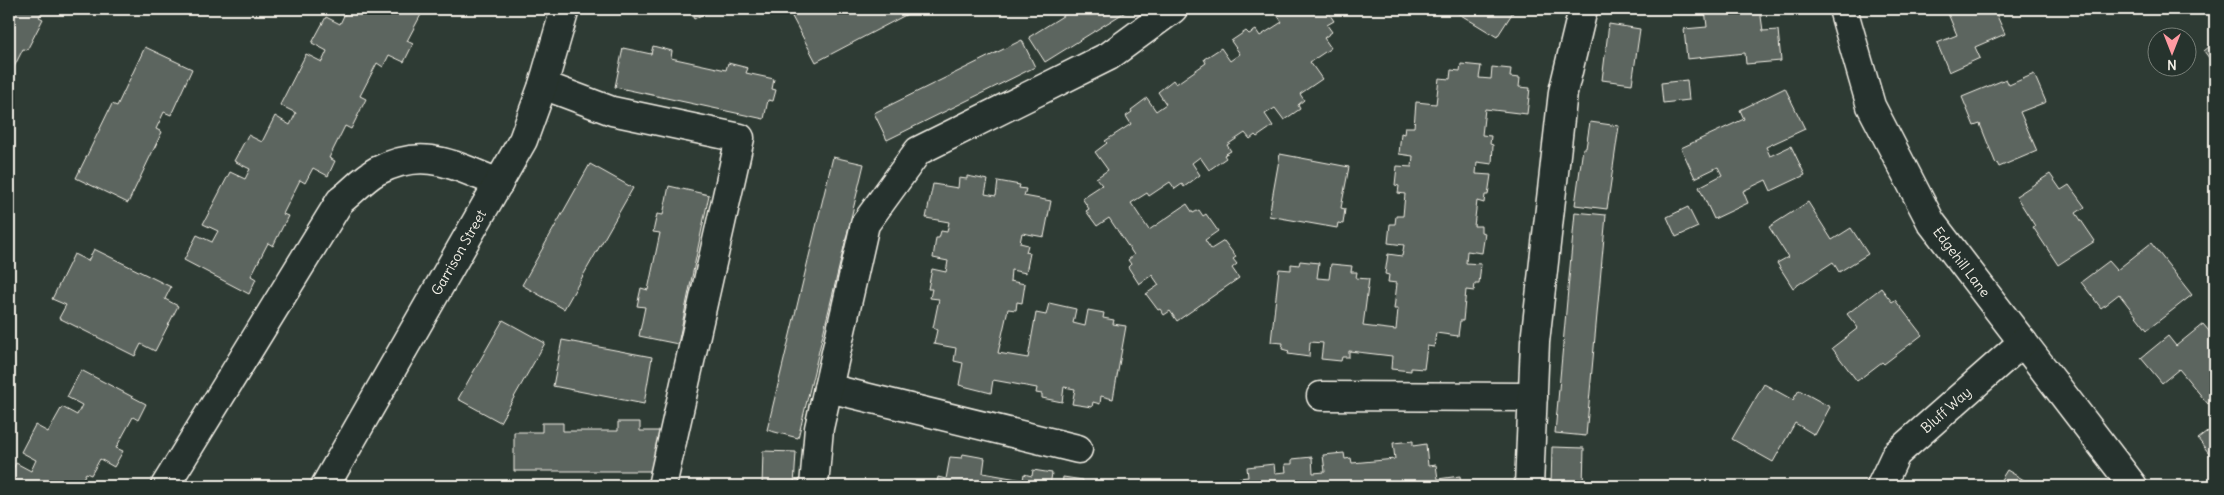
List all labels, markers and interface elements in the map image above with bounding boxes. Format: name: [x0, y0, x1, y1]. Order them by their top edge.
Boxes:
north arrow: [2146, 28, 2196, 78]
text: N: [2167, 56, 2177, 74]
street label: Garrison Street: [427, 206, 490, 299]
street label: Edgehill Lane: [1929, 223, 1994, 301]
street label: Bluff Way: [1917, 383, 1975, 437]

